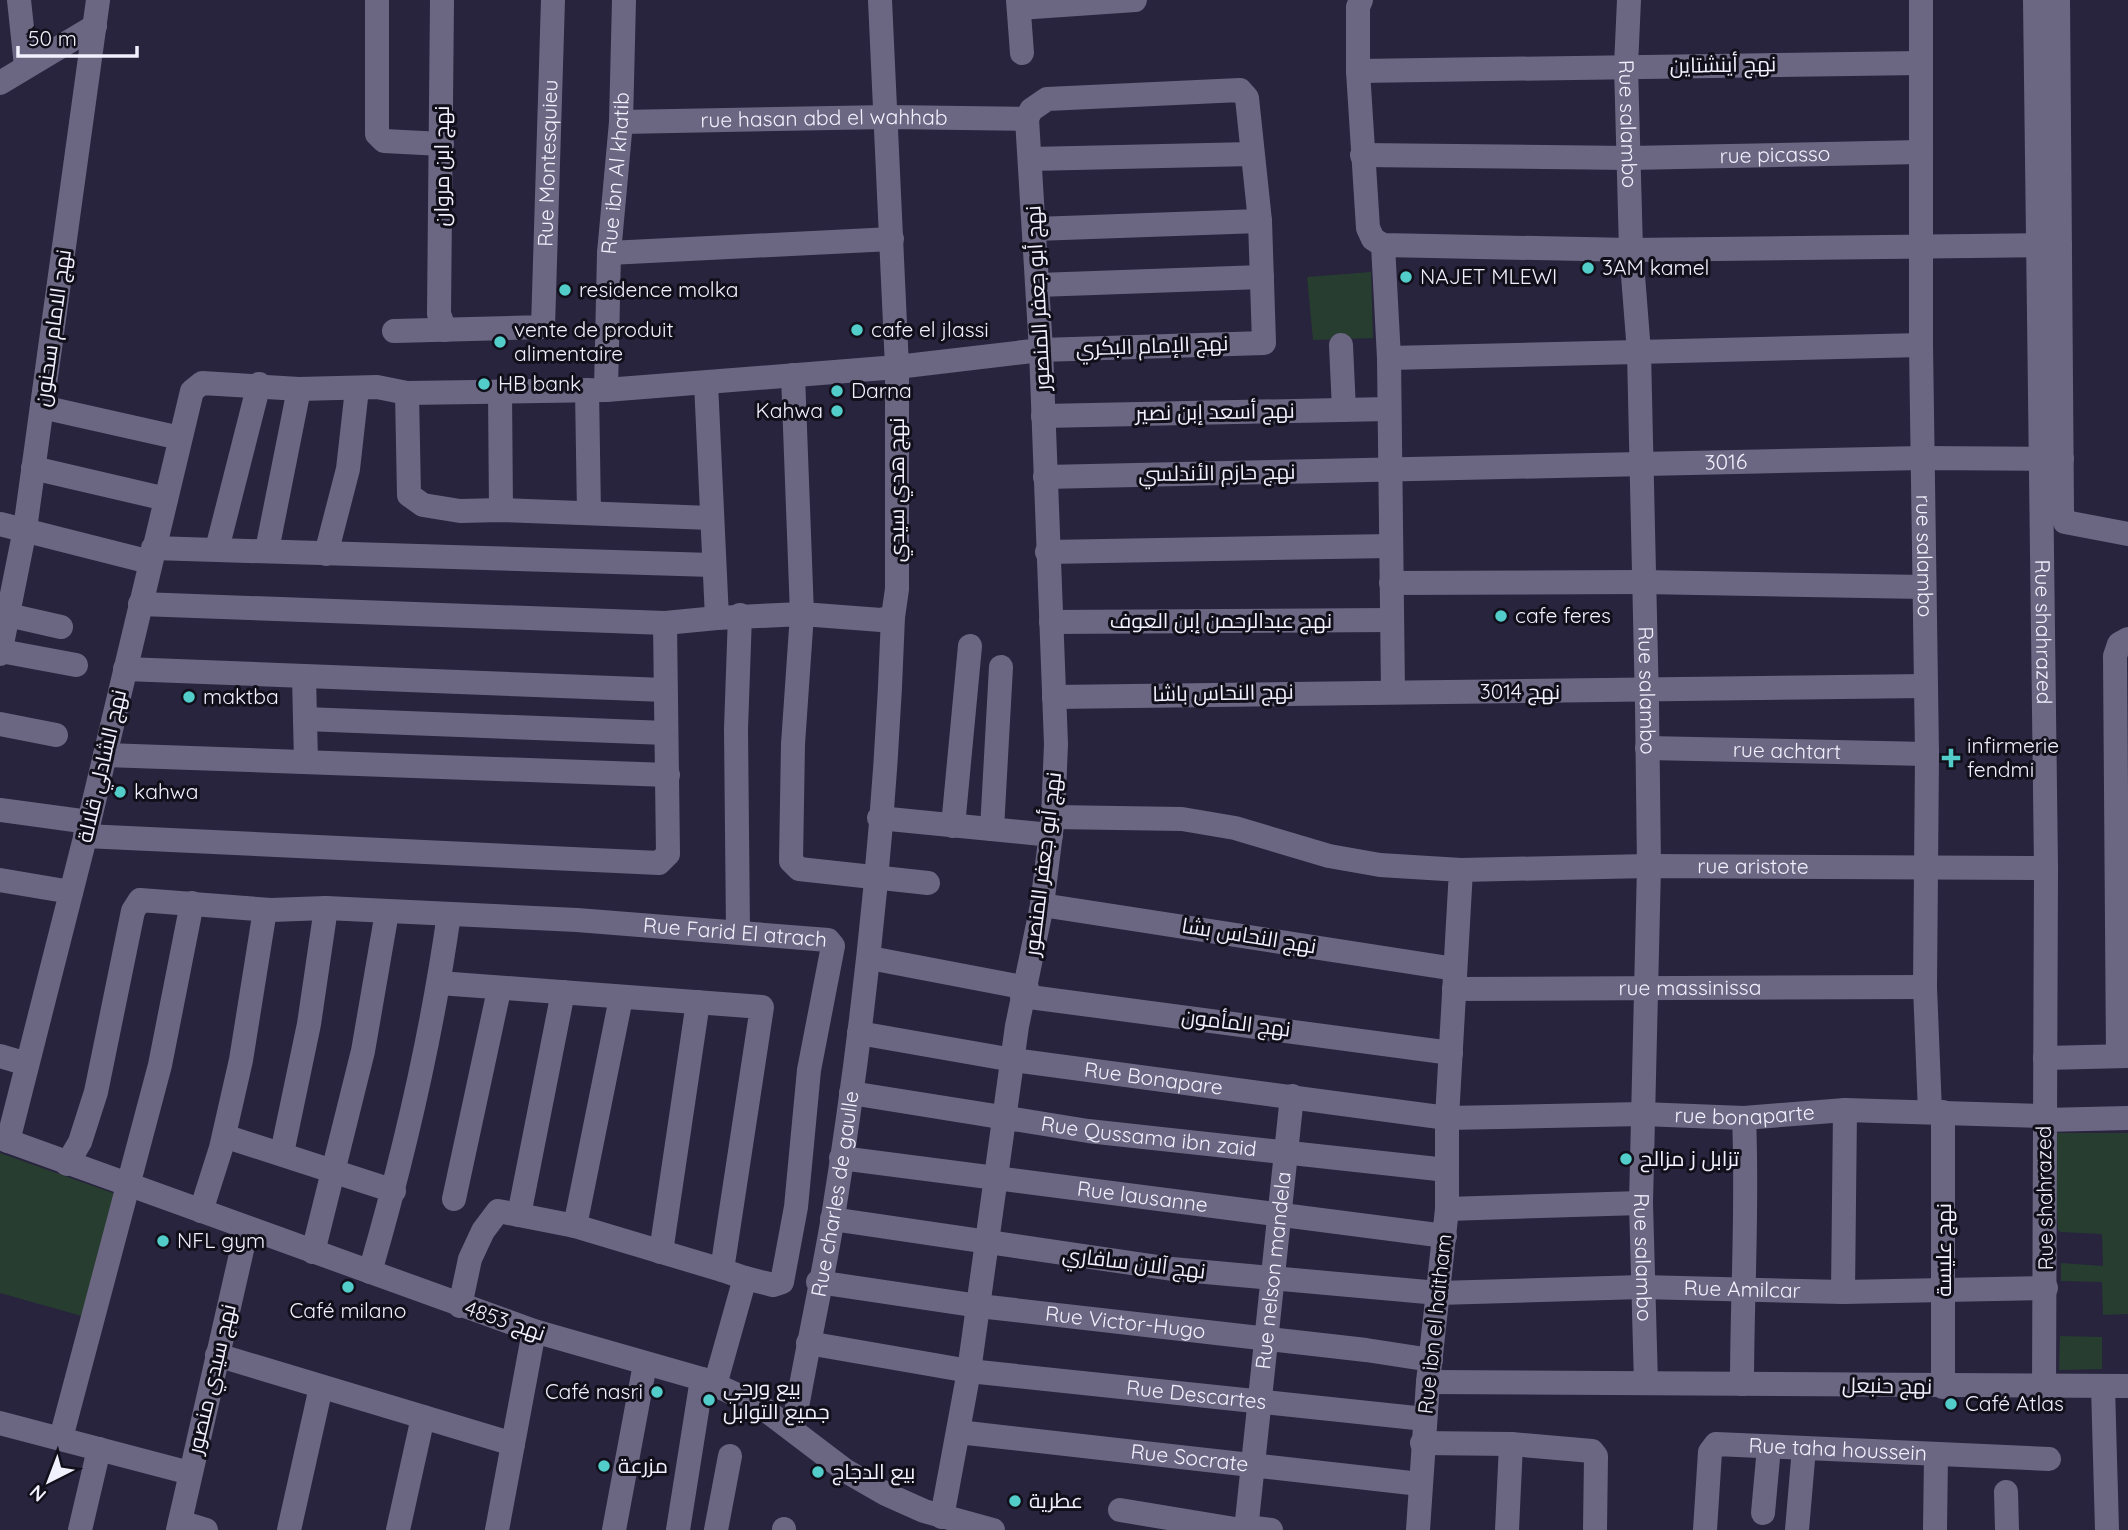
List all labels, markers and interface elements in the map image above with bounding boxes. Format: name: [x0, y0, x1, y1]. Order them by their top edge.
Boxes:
scale bar: [18, 14, 136, 58]
text: 50 m: [28, 25, 77, 51]
street label: نهج أينشتاين: [1669, 50, 1777, 80]
street label: Rue salambo: [1614, 59, 1643, 188]
street label: Rue Montesquieu: [531, 79, 563, 247]
street label: Rue ibn Al khatib: [595, 92, 634, 256]
street label: rue hasan abd el wahhab: [700, 103, 948, 133]
street label: نهج ابن مروان: [428, 106, 456, 226]
street label: rue picasso: [1719, 140, 1831, 168]
street label: نهج أبو جعفر المنصور: [1019, 205, 1057, 392]
street label: نهج الامام سحنون: [28, 248, 78, 408]
place label: 3AM kamel: [1602, 254, 1709, 280]
marker: 3AM kamel: [1580, 260, 1596, 276]
place label: NAJET MLEWI: [1420, 263, 1557, 289]
marker: NAJET MLEWI: [1398, 269, 1414, 285]
place label: residence molka: [579, 276, 739, 302]
marker: residence molka: [557, 282, 573, 298]
place label: vente de produit alimentaire: [514, 316, 674, 366]
place label: cafe el jlassi: [871, 316, 989, 342]
marker: cafe el jlassi: [849, 322, 865, 338]
street label: نهج الإمام البكري: [1075, 329, 1229, 365]
marker: vente de produit alimentaire: [492, 334, 508, 350]
place label: HB bank: [498, 370, 581, 396]
marker: HB bank: [476, 376, 492, 392]
place label: Darna: [851, 377, 912, 403]
marker: Darna: [829, 383, 845, 399]
place label: Kahwa: [756, 397, 823, 423]
street label: نهج أسعد إبن نصير: [1134, 397, 1295, 427]
marker: Kahwa: [829, 403, 845, 419]
street label: نهج هدي سيدي: [883, 418, 913, 562]
street label: 3016: [1704, 448, 1747, 475]
street label: نهج حازم الأندلسي: [1138, 458, 1296, 489]
street label: rue salambo: [1911, 494, 1939, 617]
street label: Rue shahrazed: [2030, 559, 2058, 705]
place label: cafe feres: [1515, 602, 1611, 628]
street label: نهج عبدالرحمن إبن العوف: [1110, 607, 1332, 635]
marker: cafe feres: [1493, 608, 1509, 624]
street label: Rue salambo: [1633, 626, 1662, 755]
street label: نهج النحاس باشا: [1152, 678, 1294, 708]
street label: نهج 3014: [1480, 678, 1560, 706]
place label: maktba: [203, 683, 279, 709]
street label: نهج الشادلي قلالة: [71, 687, 135, 846]
marker: maktba: [181, 689, 197, 705]
place label: infirmerie fendmi: [1967, 732, 2059, 782]
street label: rue achtart: [1733, 736, 1841, 764]
marker: infirmerie fendmi: [1941, 748, 1961, 768]
street label: نهج أبو جعفر المنصور: [1018, 770, 1068, 959]
place label: kahwa: [134, 778, 198, 804]
marker: kahwa: [112, 784, 128, 800]
street label: rue aristote: [1697, 852, 1809, 879]
street label: Rue Farid El atrach: [642, 911, 828, 952]
street label: نهج النحاس بشا: [1180, 912, 1318, 960]
street label: rue massinissa: [1618, 974, 1762, 1000]
street label: نهج المأمون: [1180, 1002, 1292, 1044]
street label: Rue Bonapare: [1083, 1056, 1224, 1100]
street label: Rue charles de gaulle: [805, 1089, 864, 1299]
street label: rue bonaparte: [1674, 1098, 1816, 1130]
street label: Rue Qussama ibn zaid: [1039, 1110, 1258, 1161]
street label: Rue shahrazed: [2030, 1125, 2058, 1271]
place label: تزابل ز مزالح: [1640, 1145, 1740, 1173]
marker: تزابل ز مزالح: [1618, 1151, 1634, 1167]
street label: Rue nelson mandela: [1249, 1170, 1296, 1371]
street label: Rue lausanne: [1076, 1175, 1210, 1217]
street label: Rue salambo: [1629, 1193, 1658, 1322]
street label: نهج عليسة: [1930, 1203, 1958, 1297]
place label: NFL gym: [177, 1227, 265, 1253]
marker: NFL gym: [155, 1233, 171, 1249]
street label: Rue ibn el haitham: [1412, 1233, 1456, 1415]
street label: نهج آلان سافاري: [1061, 1240, 1207, 1288]
street label: Rue Amilcar: [1683, 1274, 1801, 1303]
marker: Café milano: [340, 1279, 356, 1295]
street label: نهج 4853: [461, 1294, 549, 1348]
place label: Café milano: [290, 1297, 406, 1323]
street label: Rue Victor-Hugo: [1044, 1300, 1207, 1344]
street label: نهج سيدي منصور: [181, 1301, 245, 1458]
street label: نهج حنبعل: [1842, 1371, 1932, 1401]
place label: بيع ورحي جميع التوابل: [723, 1374, 830, 1426]
street label: Rue Descartes: [1125, 1374, 1268, 1414]
place label: Café nasri: [545, 1378, 643, 1404]
marker: Café nasri: [649, 1384, 665, 1400]
place label: Café Atlas: [1965, 1390, 2064, 1416]
marker: بيع ورحي جميع التوابل: [701, 1392, 717, 1408]
marker: Café Atlas: [1943, 1396, 1959, 1412]
street label: Rue taha houssein: [1748, 1431, 1928, 1465]
street label: Rue Socrate: [1129, 1438, 1250, 1477]
north arrow: [14, 1446, 84, 1516]
place label: مزرعة: [618, 1452, 668, 1478]
marker: مزرعة: [596, 1458, 612, 1474]
place label: بيع الدجاج: [832, 1458, 915, 1486]
marker: بيع الدجاج: [810, 1464, 826, 1480]
text: N: [24, 1480, 51, 1507]
place label: عطرية: [1029, 1487, 1083, 1513]
marker: عطرية: [1007, 1493, 1023, 1509]

